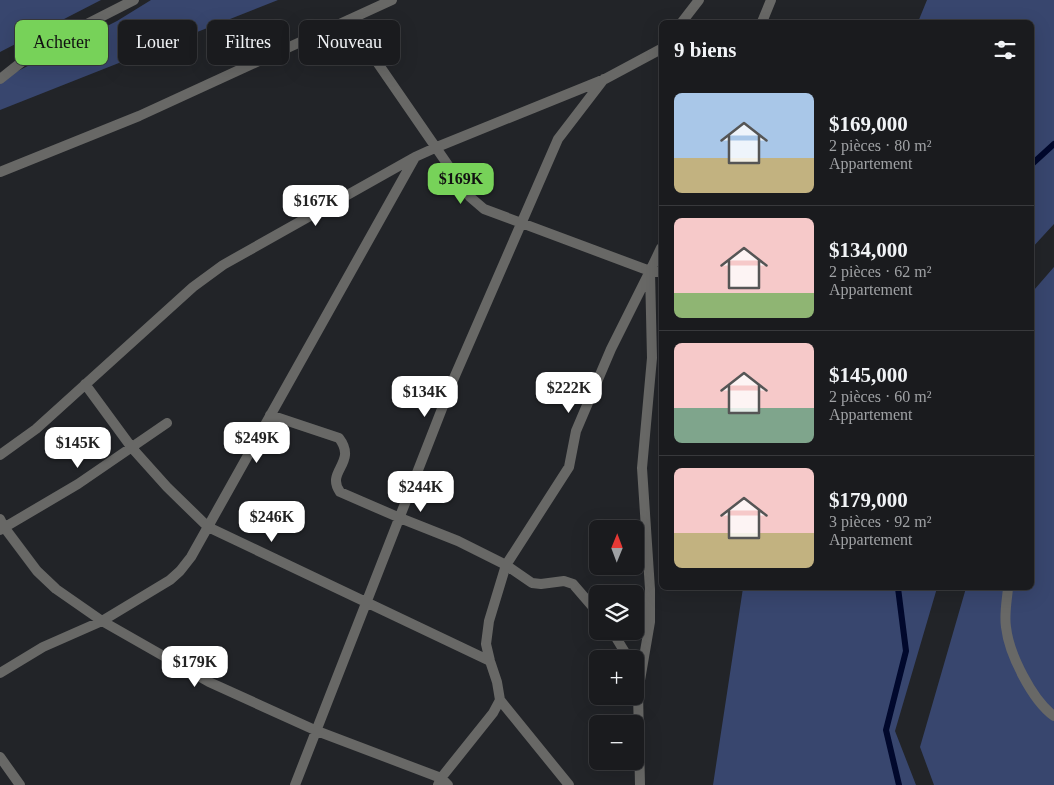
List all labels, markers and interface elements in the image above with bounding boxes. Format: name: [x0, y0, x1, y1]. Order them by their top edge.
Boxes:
chip: Acheter: [15, 20, 108, 65]
chip: Louer: [118, 20, 197, 65]
chip: Filtres: [207, 20, 289, 65]
chip: Nouveau: [299, 20, 400, 65]
icon: filters: [991, 36, 1019, 64]
text: 9 biens: [674, 38, 736, 62]
text: $169,000: [829, 112, 908, 136]
icon: home: [714, 113, 774, 173]
text: 2 pièces · 80 m²: [829, 137, 932, 154]
text: Appartement: [829, 155, 913, 172]
pin: $169K: [426, 162, 496, 205]
text: $169K: [439, 170, 483, 187]
pin: $167K: [281, 184, 351, 227]
text: $167K: [294, 192, 338, 209]
icon: home: [714, 238, 774, 298]
text: $134,000: [829, 238, 908, 262]
text: 2 pièces · 62 m²: [829, 263, 932, 280]
text: Appartement: [829, 281, 913, 298]
icon: home: [714, 363, 774, 423]
text: $145,000: [829, 363, 908, 387]
pin: $222K: [534, 372, 604, 414]
pin: $134K: [390, 376, 460, 418]
text: $222K: [547, 379, 591, 396]
text: $134K: [403, 383, 447, 400]
text: 2 pièces · 60 m²: [829, 388, 932, 405]
text: Appartement: [829, 406, 913, 423]
pin: $249K: [222, 422, 292, 464]
pin: $145K: [43, 426, 113, 469]
text: $249K: [235, 429, 279, 446]
text: $145K: [56, 434, 100, 451]
pin: $244K: [386, 470, 456, 513]
text: $244K: [399, 478, 443, 495]
icon: home: [714, 488, 774, 548]
text: $179,000: [829, 488, 908, 512]
pin: $246K: [237, 500, 307, 543]
text: $246K: [250, 508, 294, 525]
text: 3 pièces · 92 m²: [829, 513, 932, 530]
north arrow: [589, 520, 644, 575]
map controls: [589, 520, 644, 770]
text: Appartement: [829, 531, 913, 548]
button: layers: [589, 585, 644, 640]
pin: $179K: [160, 646, 230, 688]
button: +: [589, 650, 644, 705]
text: $179K: [173, 653, 217, 670]
button: −: [589, 715, 644, 770]

